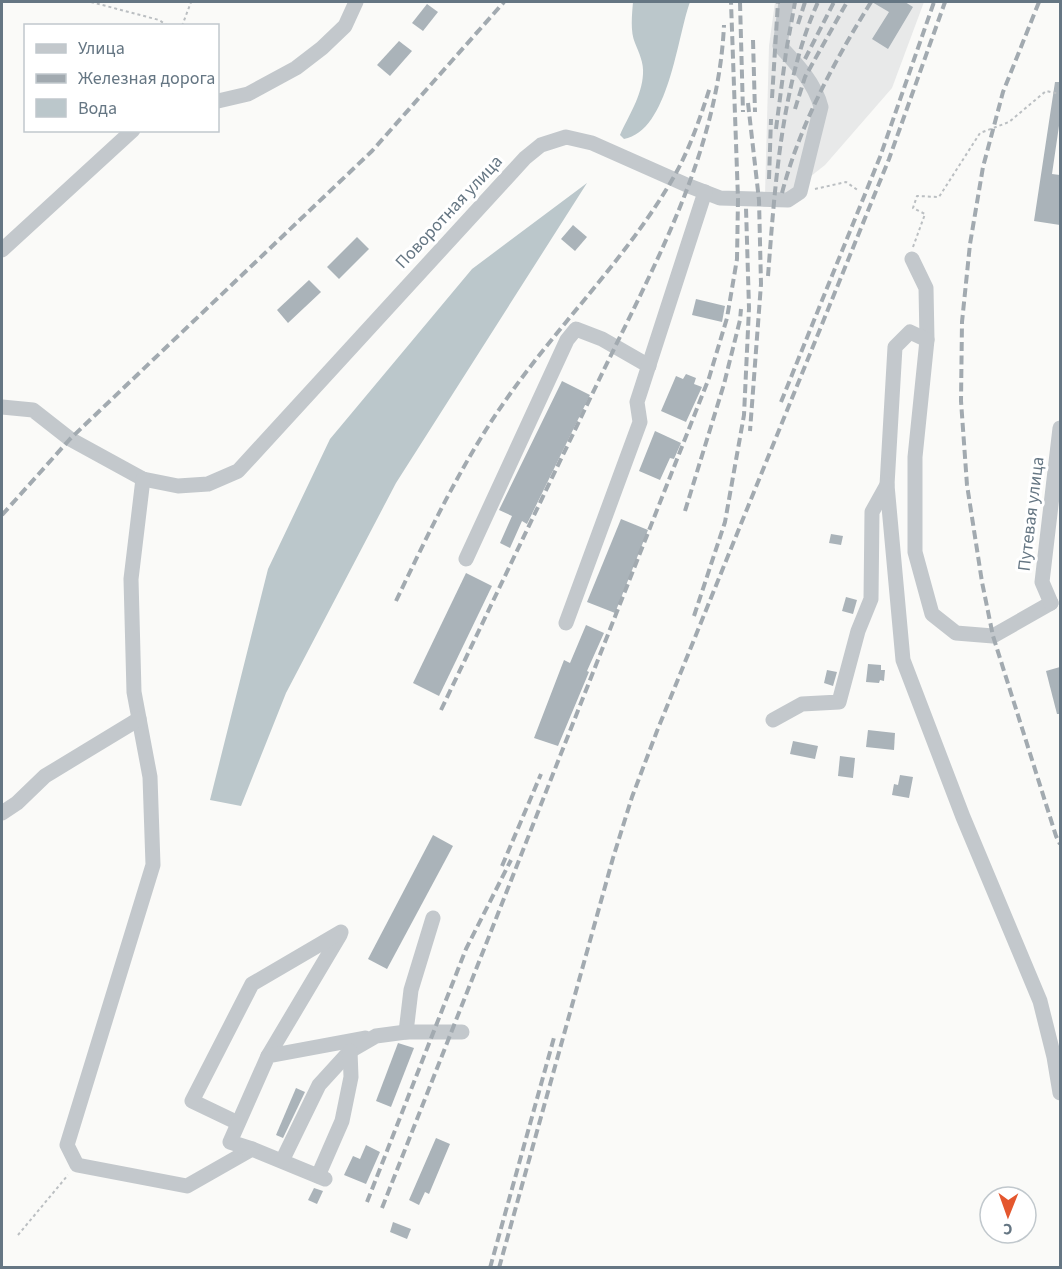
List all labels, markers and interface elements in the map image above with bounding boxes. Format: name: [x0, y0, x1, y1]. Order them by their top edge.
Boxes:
legend: [24, 24, 219, 132]
text: Улица: [78, 36, 125, 61]
text: Железная дорога: [78, 66, 215, 91]
text: Вода: [78, 96, 117, 121]
street label: Поворотная улица: [390, 150, 508, 274]
street label: Путевая улица: [1012, 455, 1050, 573]
north arrow: [978, 1185, 1038, 1245]
text: С: [1003, 1218, 1013, 1240]

